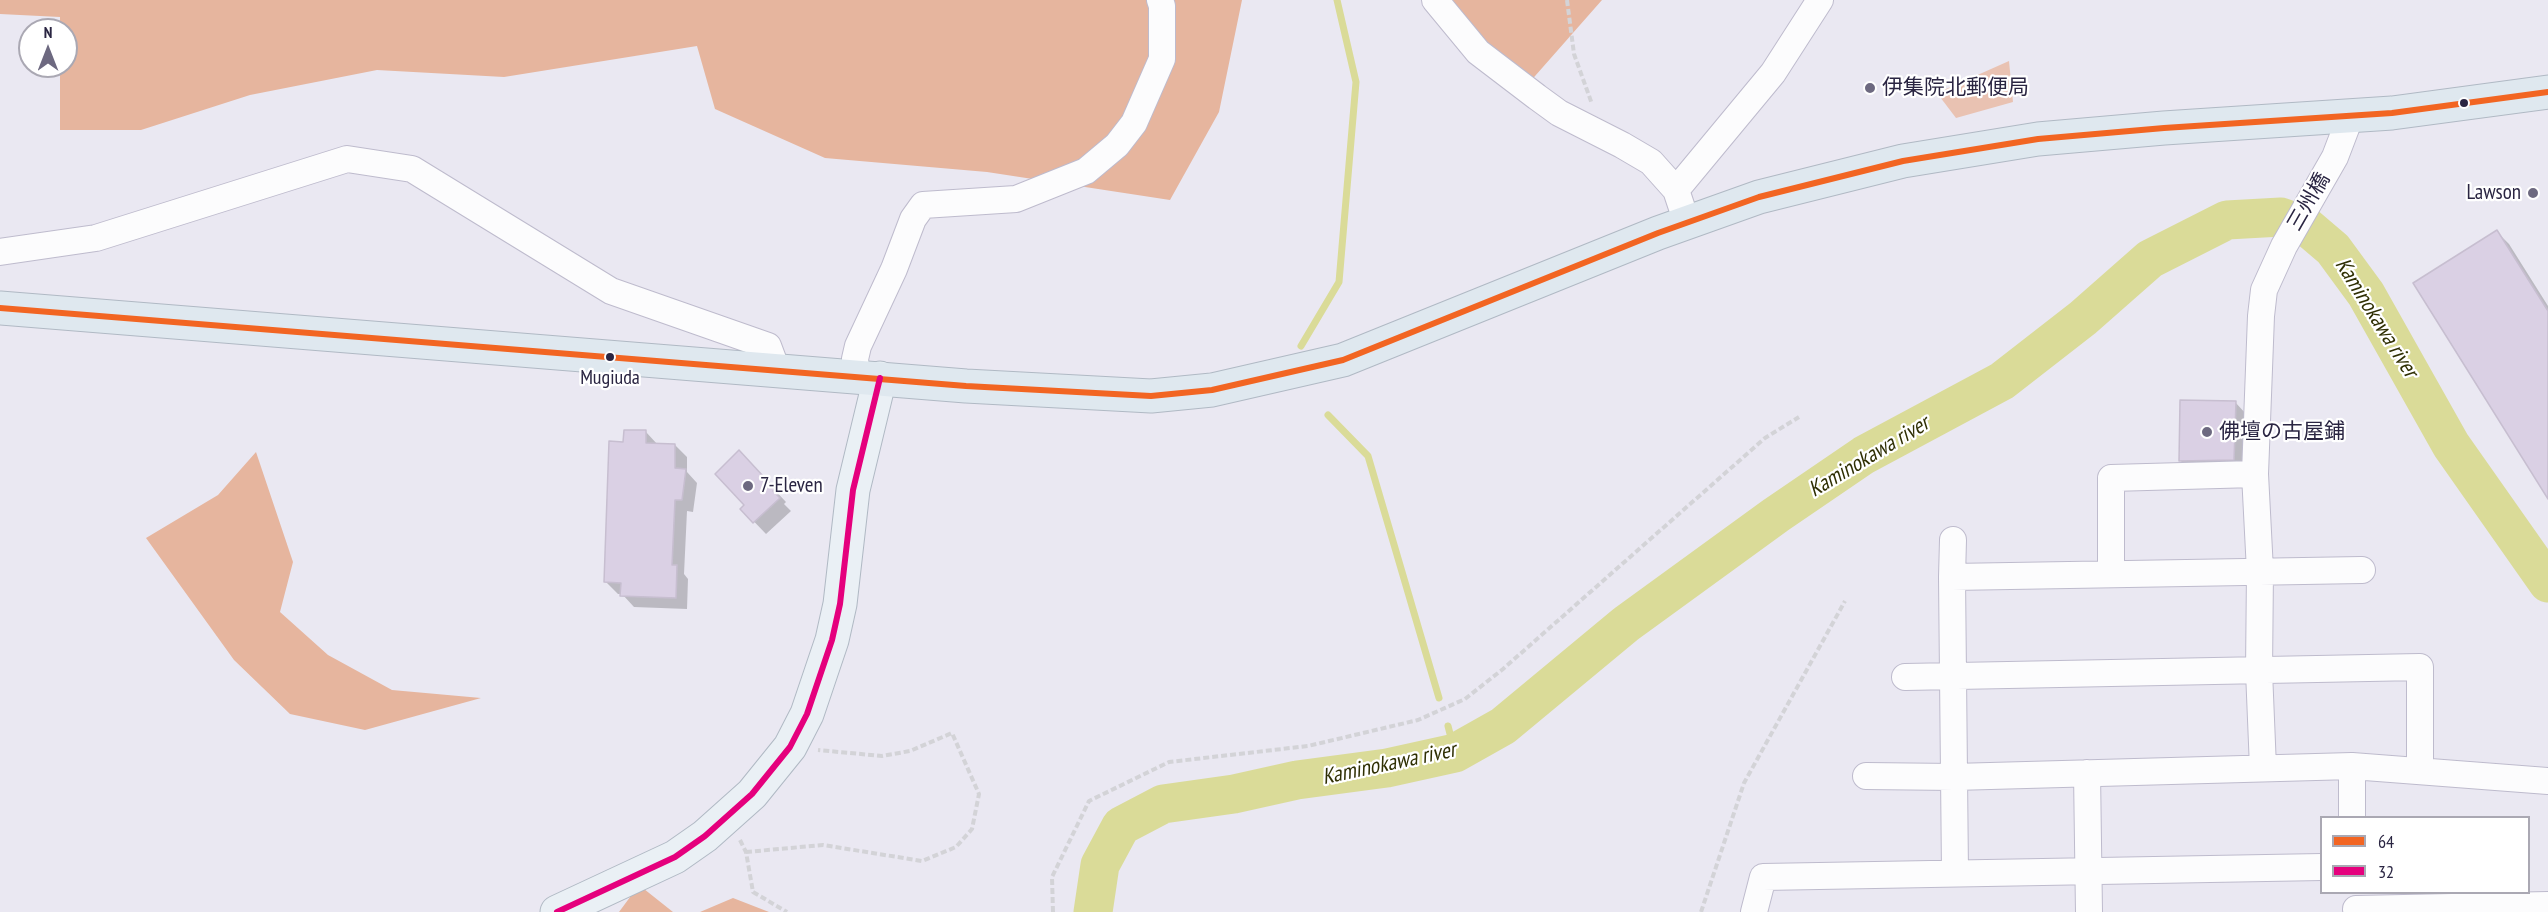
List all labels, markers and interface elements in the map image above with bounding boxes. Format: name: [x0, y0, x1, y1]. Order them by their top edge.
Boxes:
north arrow: [18, 18, 78, 78]
text: N: [44, 22, 52, 42]
place label: 伊集院北郵便局: [1882, 75, 2029, 101]
marker: 伊集院北郵便局: [1863, 81, 1877, 95]
unlabelled marker: [2458, 97, 2470, 109]
street label: 三州橋: [2282, 168, 2336, 236]
place label: Lawson: [2466, 180, 2521, 206]
marker: Lawson: [2526, 186, 2540, 200]
water label: Kaminokawa river: [2329, 253, 2423, 383]
marker: Mugiuda: [604, 351, 616, 363]
place label: Mugiuda: [580, 366, 640, 390]
water label: Kaminokawa river: [1804, 411, 1934, 503]
place label: 佛壇の古屋鋪: [2219, 419, 2345, 445]
marker: 佛壇の古屋鋪: [2200, 425, 2214, 439]
place label: 7-Eleven: [760, 473, 823, 499]
marker: 7-Eleven: [741, 479, 755, 493]
water label: Kaminokawa river: [1320, 737, 1458, 791]
legend: [2320, 816, 2530, 894]
text: 64: [2378, 830, 2394, 853]
text: 32: [2378, 860, 2394, 883]

